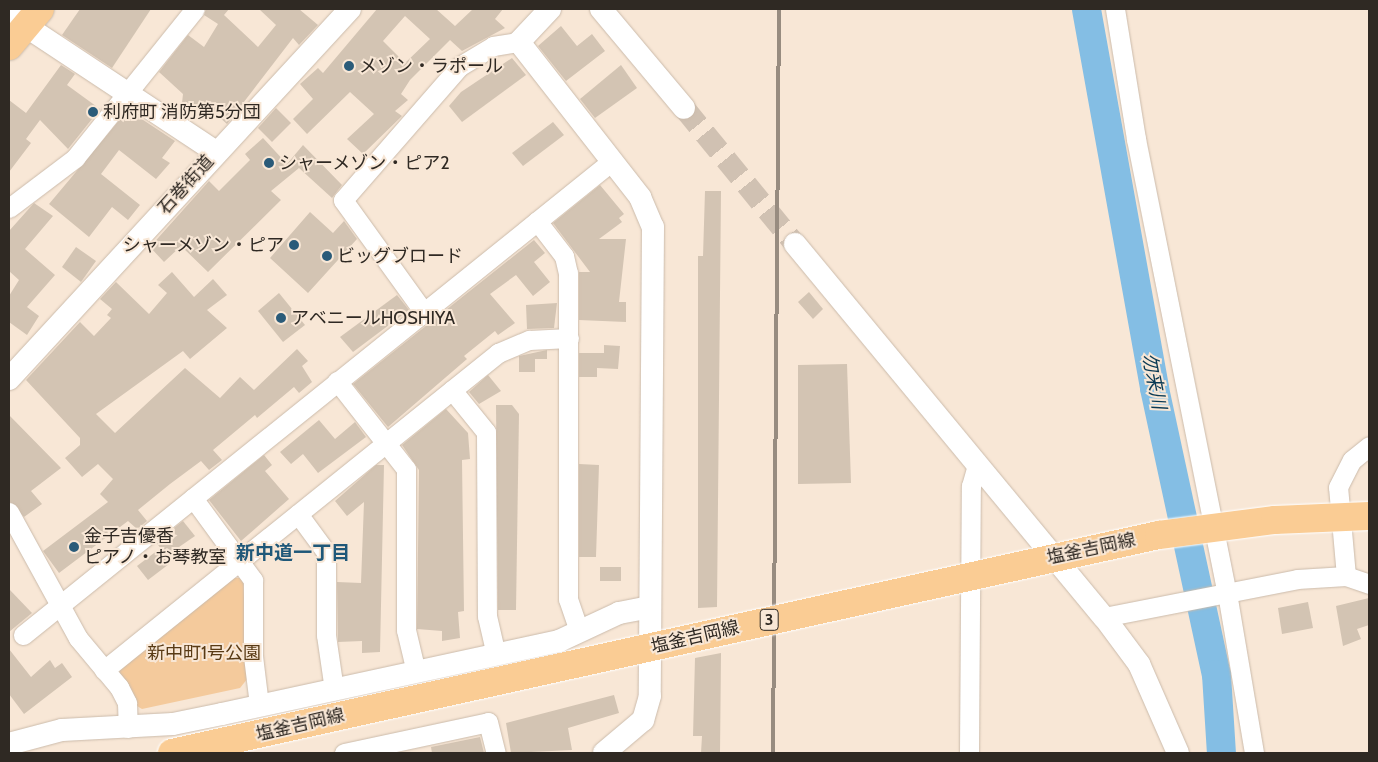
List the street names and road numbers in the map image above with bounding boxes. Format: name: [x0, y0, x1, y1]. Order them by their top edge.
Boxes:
street label: 石巻街道: [154, 151, 218, 219]
street label: 塩釜吉岡線: [1045, 529, 1137, 569]
road number: 3: [759, 606, 779, 634]
street label: 塩釜吉岡線: [649, 616, 741, 658]
street label: 塩釜吉岡線: [254, 704, 346, 746]

